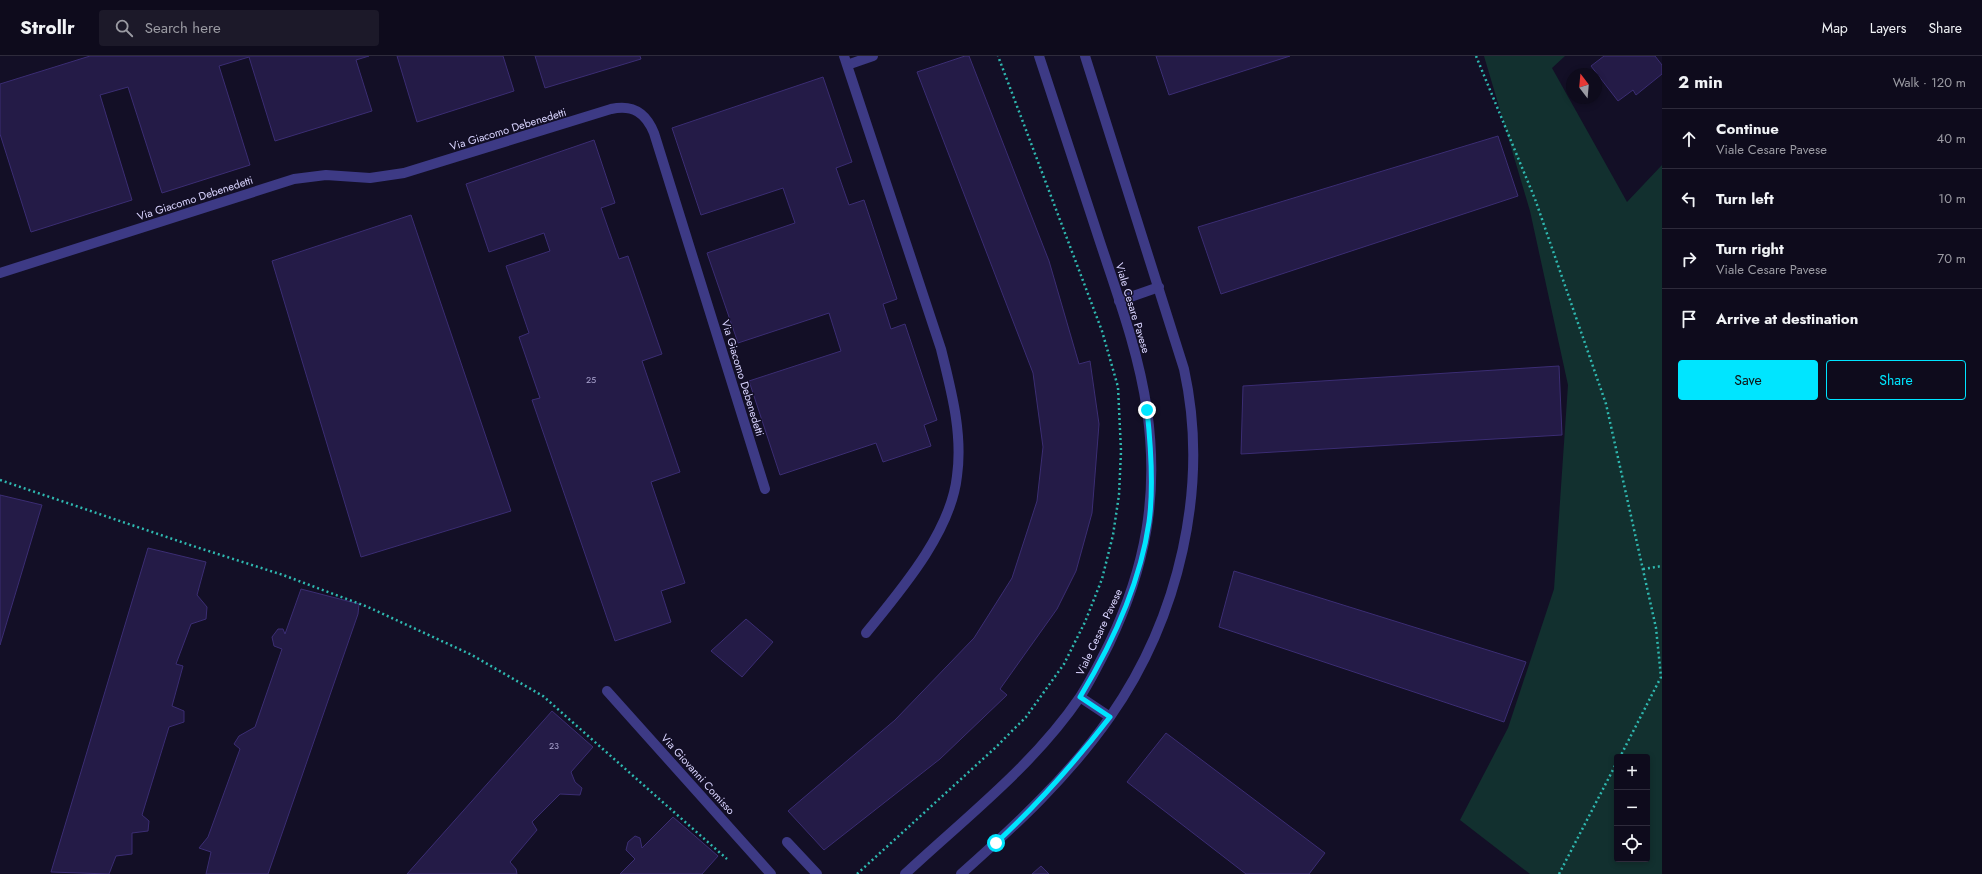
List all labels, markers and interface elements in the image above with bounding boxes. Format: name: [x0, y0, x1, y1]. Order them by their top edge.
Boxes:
search box: [99, 10, 379, 46]
text: Strollr: [20, 14, 75, 41]
icon: search: [113, 17, 135, 39]
text: Search here: [145, 17, 221, 39]
text: Map: [1822, 18, 1848, 38]
text: Layers: [1870, 18, 1906, 38]
text: Share: [1928, 18, 1962, 38]
north arrow: [1566, 68, 1602, 104]
text: 2 min: [1678, 70, 1723, 94]
text: Walk · 120 m: [1893, 73, 1966, 92]
street label: Via Giacomo Debenedetti: [448, 104, 568, 154]
text: Continue: [1716, 118, 1779, 140]
icon: ahead: [1678, 128, 1700, 150]
text: 40 m: [1937, 129, 1966, 148]
text: Viale Cesare Pavese: [1716, 140, 1827, 159]
street label: Via Giacomo Debenedetti: [135, 172, 255, 224]
icon: left: [1678, 188, 1700, 210]
text: Turn left: [1716, 188, 1774, 210]
text: 10 m: [1938, 189, 1966, 208]
text: Turn right: [1716, 238, 1784, 260]
icon: right: [1678, 248, 1700, 270]
text: 70 m: [1937, 249, 1966, 268]
text: Viale Cesare Pavese: [1716, 260, 1827, 279]
street label: Viale Cesare Pavese: [1112, 261, 1154, 355]
icon: arrive: [1678, 308, 1700, 330]
text: Arrive at destination: [1716, 308, 1858, 330]
street label: Via Giacomo Debenedetti: [718, 318, 768, 438]
button: Save: [1678, 360, 1818, 400]
button: Share: [1826, 360, 1966, 400]
house number: 25: [586, 373, 596, 386]
route end: [1138, 401, 1156, 419]
street label: Viale Cesare Pavese: [1072, 586, 1126, 678]
street label: Via Giovanni Comisso: [657, 730, 739, 818]
house number: 23: [549, 739, 559, 752]
map controls: [1614, 754, 1650, 862]
button: +: [1614, 754, 1650, 790]
button: −: [1614, 790, 1650, 826]
button: locate: [1614, 826, 1650, 862]
route start: [987, 834, 1005, 852]

